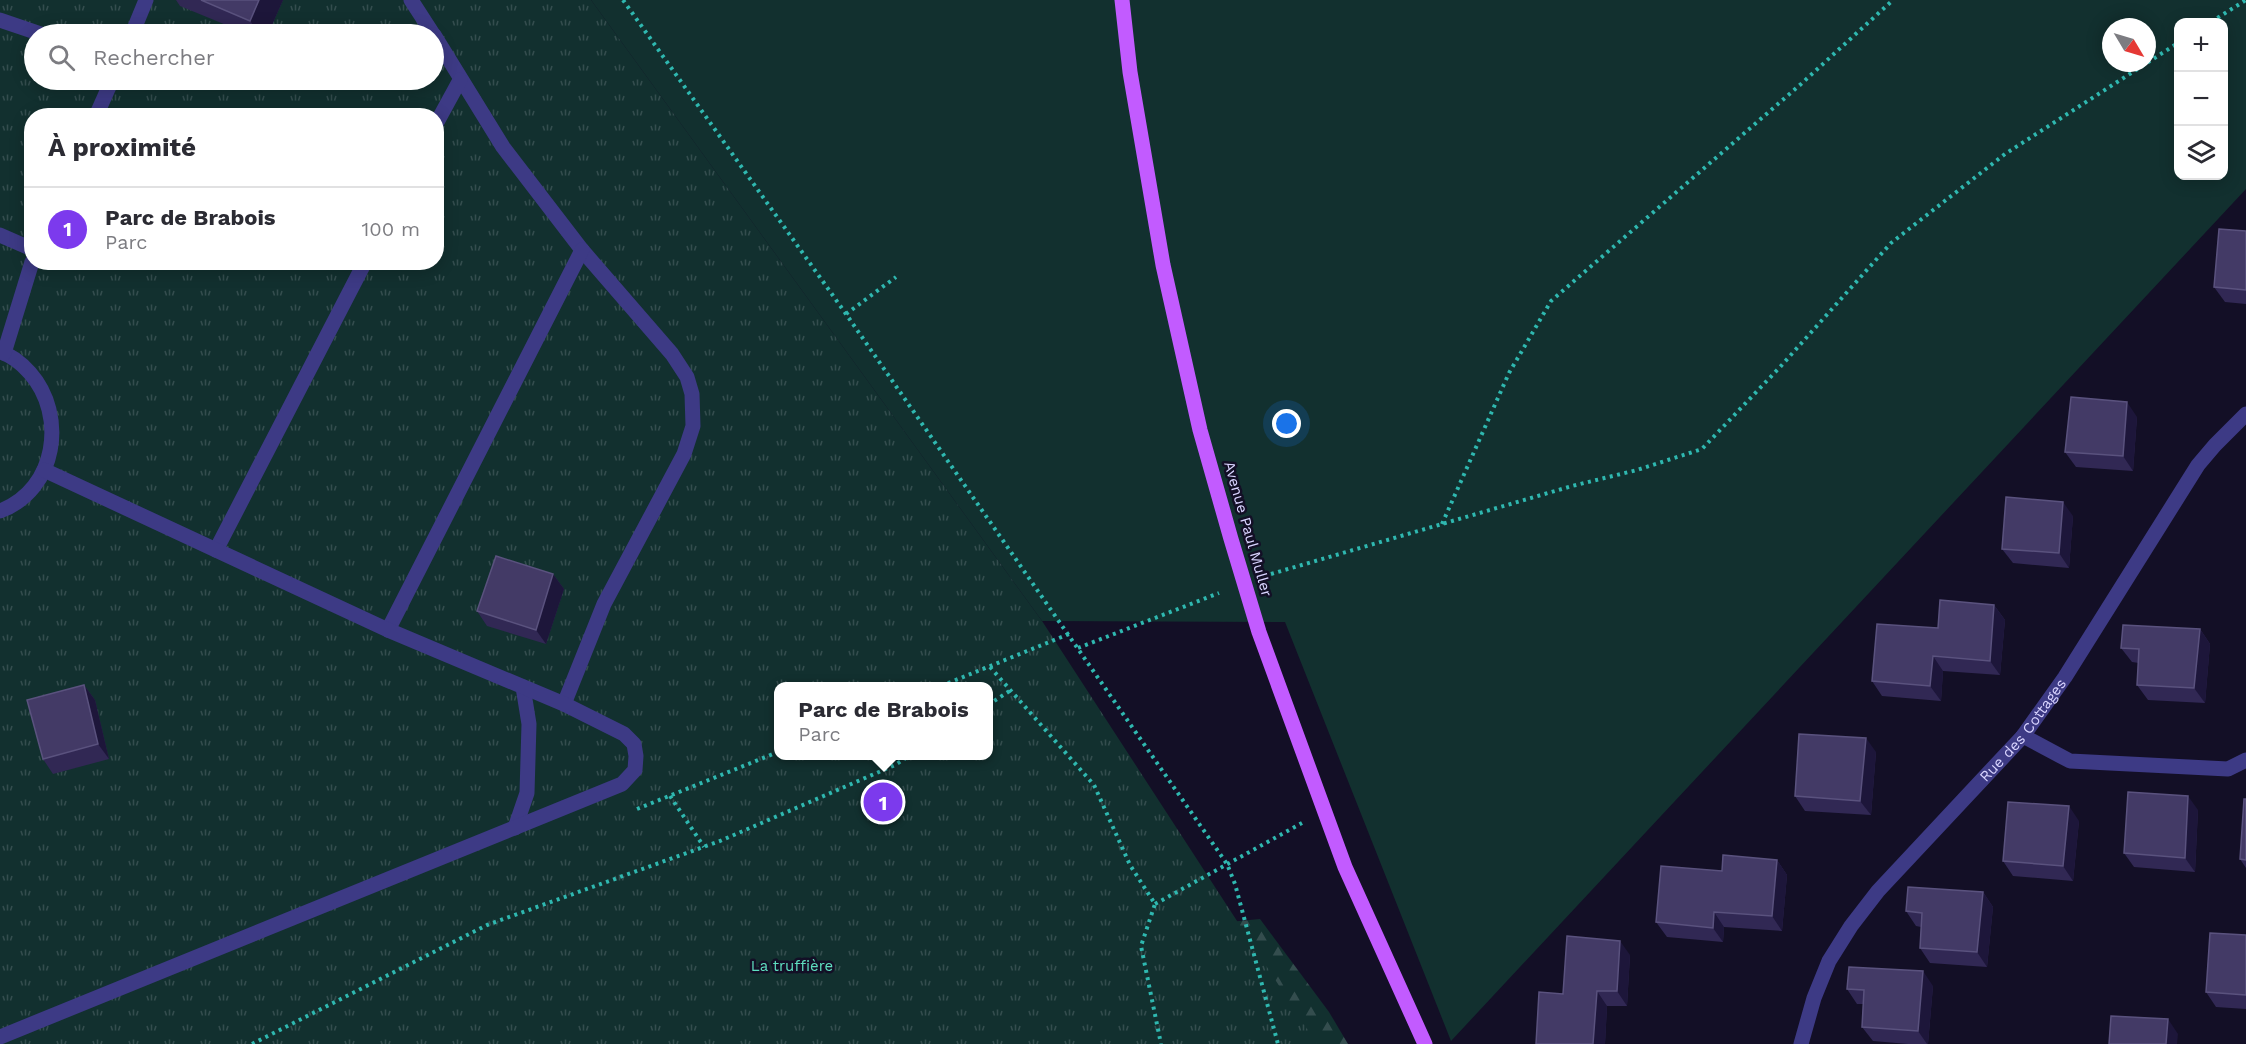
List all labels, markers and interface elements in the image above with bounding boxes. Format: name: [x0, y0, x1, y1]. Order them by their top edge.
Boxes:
north arrow: [2102, 18, 2156, 72]
map controls: [2174, 18, 2228, 180]
button: +: [2174, 18, 2228, 72]
search box: [24, 24, 444, 90]
icon: search: [45, 41, 78, 74]
text: Rechercher: [93, 45, 215, 70]
button: −: [2174, 72, 2228, 126]
button: layers: [2174, 126, 2228, 180]
text: À proximité: [48, 132, 196, 162]
text: Parc de Brabois: [105, 205, 276, 230]
text: 1: [63, 217, 72, 241]
text: 100 m: [361, 217, 420, 241]
text: Parc: [105, 230, 148, 254]
your location: [1272, 409, 1301, 438]
street label: Avenue Paul Muller: [1220, 459, 1276, 599]
street label: Rue des Cottages: [1976, 675, 2070, 786]
popup: [774, 682, 993, 760]
text: Parc de Brabois: [798, 697, 969, 722]
text: Parc: [798, 722, 841, 746]
pin: 1: [864, 780, 902, 824]
park label: La truffière: [751, 957, 833, 975]

